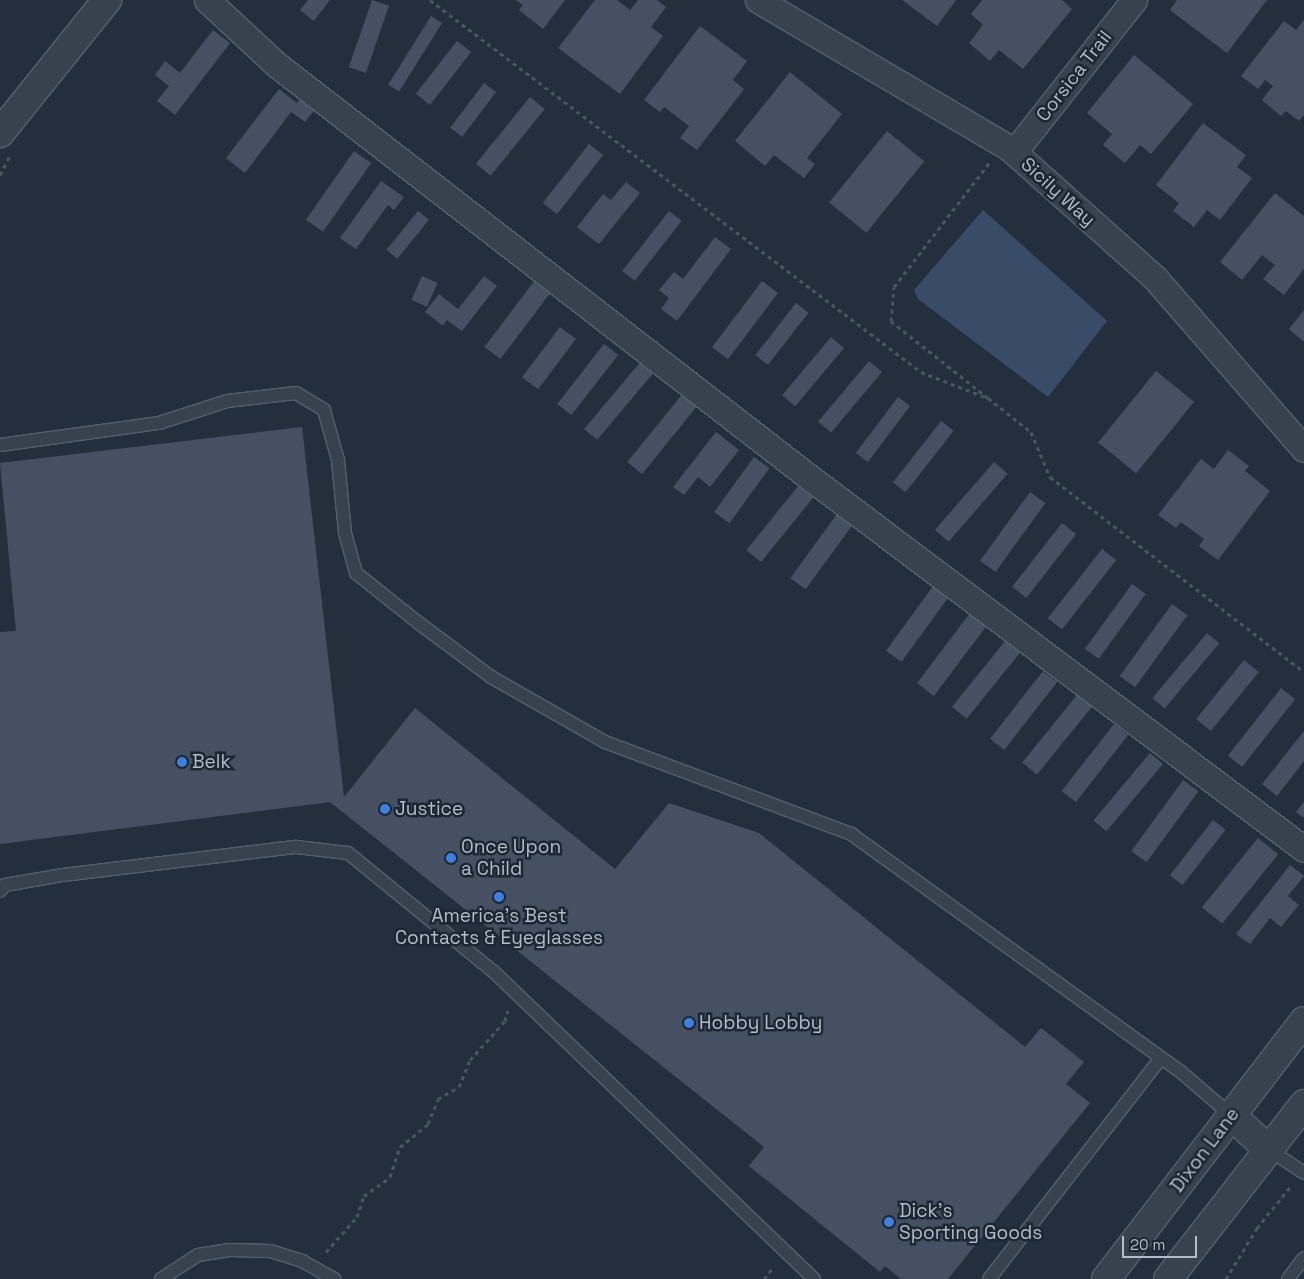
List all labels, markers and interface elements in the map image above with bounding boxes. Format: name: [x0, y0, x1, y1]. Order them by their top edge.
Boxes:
street label: Corsica Trail: [1031, 26, 1117, 126]
street label: Sicily Way: [1016, 153, 1100, 231]
place label: Belk: [192, 751, 231, 773]
marker: Belk: [176, 756, 188, 768]
place label: Justice: [395, 798, 463, 820]
marker: Justice: [379, 803, 391, 815]
place label: Once Upon a Child: [461, 836, 561, 880]
marker: Once Upon a Child: [445, 852, 457, 864]
marker: America's Best Contacts & Eyeglasses: [493, 891, 505, 903]
place label: America's Best Contacts & Eyeglasses: [395, 905, 603, 949]
place label: Hobby Lobby: [699, 1012, 822, 1034]
marker: Hobby Lobby: [683, 1017, 695, 1029]
street label: Dixon Lane: [1166, 1103, 1244, 1197]
place label: Dick's Sporting Goods: [899, 1200, 1042, 1244]
marker: Dick's Sporting Goods: [883, 1216, 895, 1228]
scale bar: [1124, 1226, 1199, 1258]
text: 20 m: [1130, 1235, 1165, 1254]

